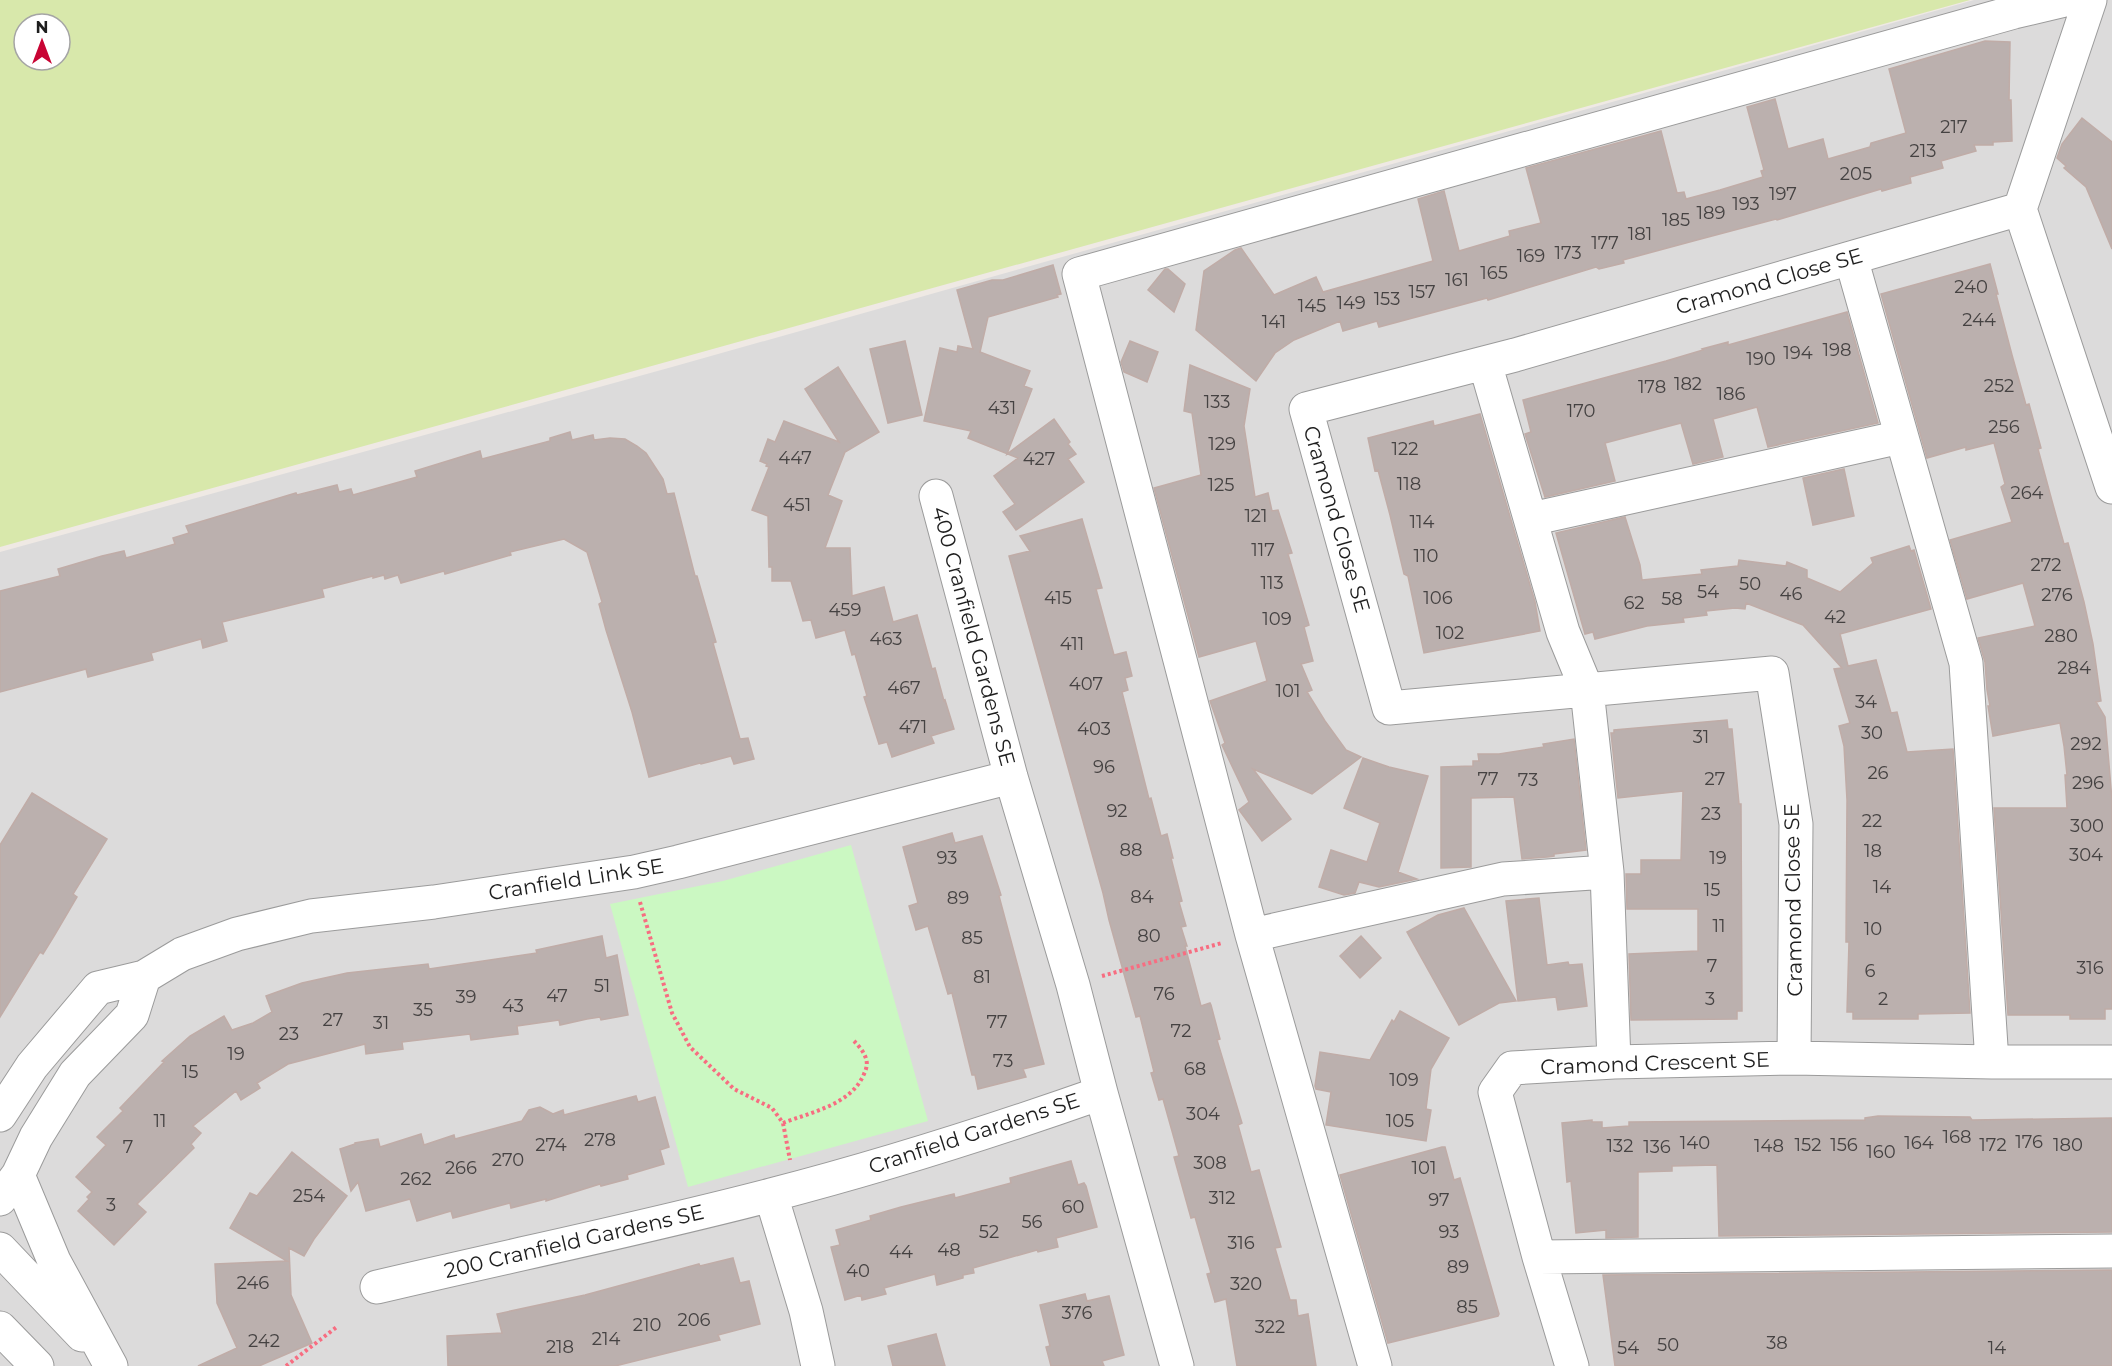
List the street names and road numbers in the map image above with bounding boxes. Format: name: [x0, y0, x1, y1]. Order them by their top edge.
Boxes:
street label: Cramond Close SE: [1673, 242, 1865, 320]
street label: Cramond Close SE: [1298, 423, 1376, 615]
street label: 400 Cranfield Gardens SE: [927, 503, 1021, 769]
street label: Cramond Close SE: [1779, 803, 1807, 997]
street label: Cranfield Link SE: [487, 853, 665, 905]
street label: Cramond Crescent SE: [1540, 1046, 1770, 1080]
street label: Cranfield Gardens SE: [865, 1087, 1083, 1179]
street label: 200 Cranfield Gardens SE: [442, 1199, 706, 1283]

